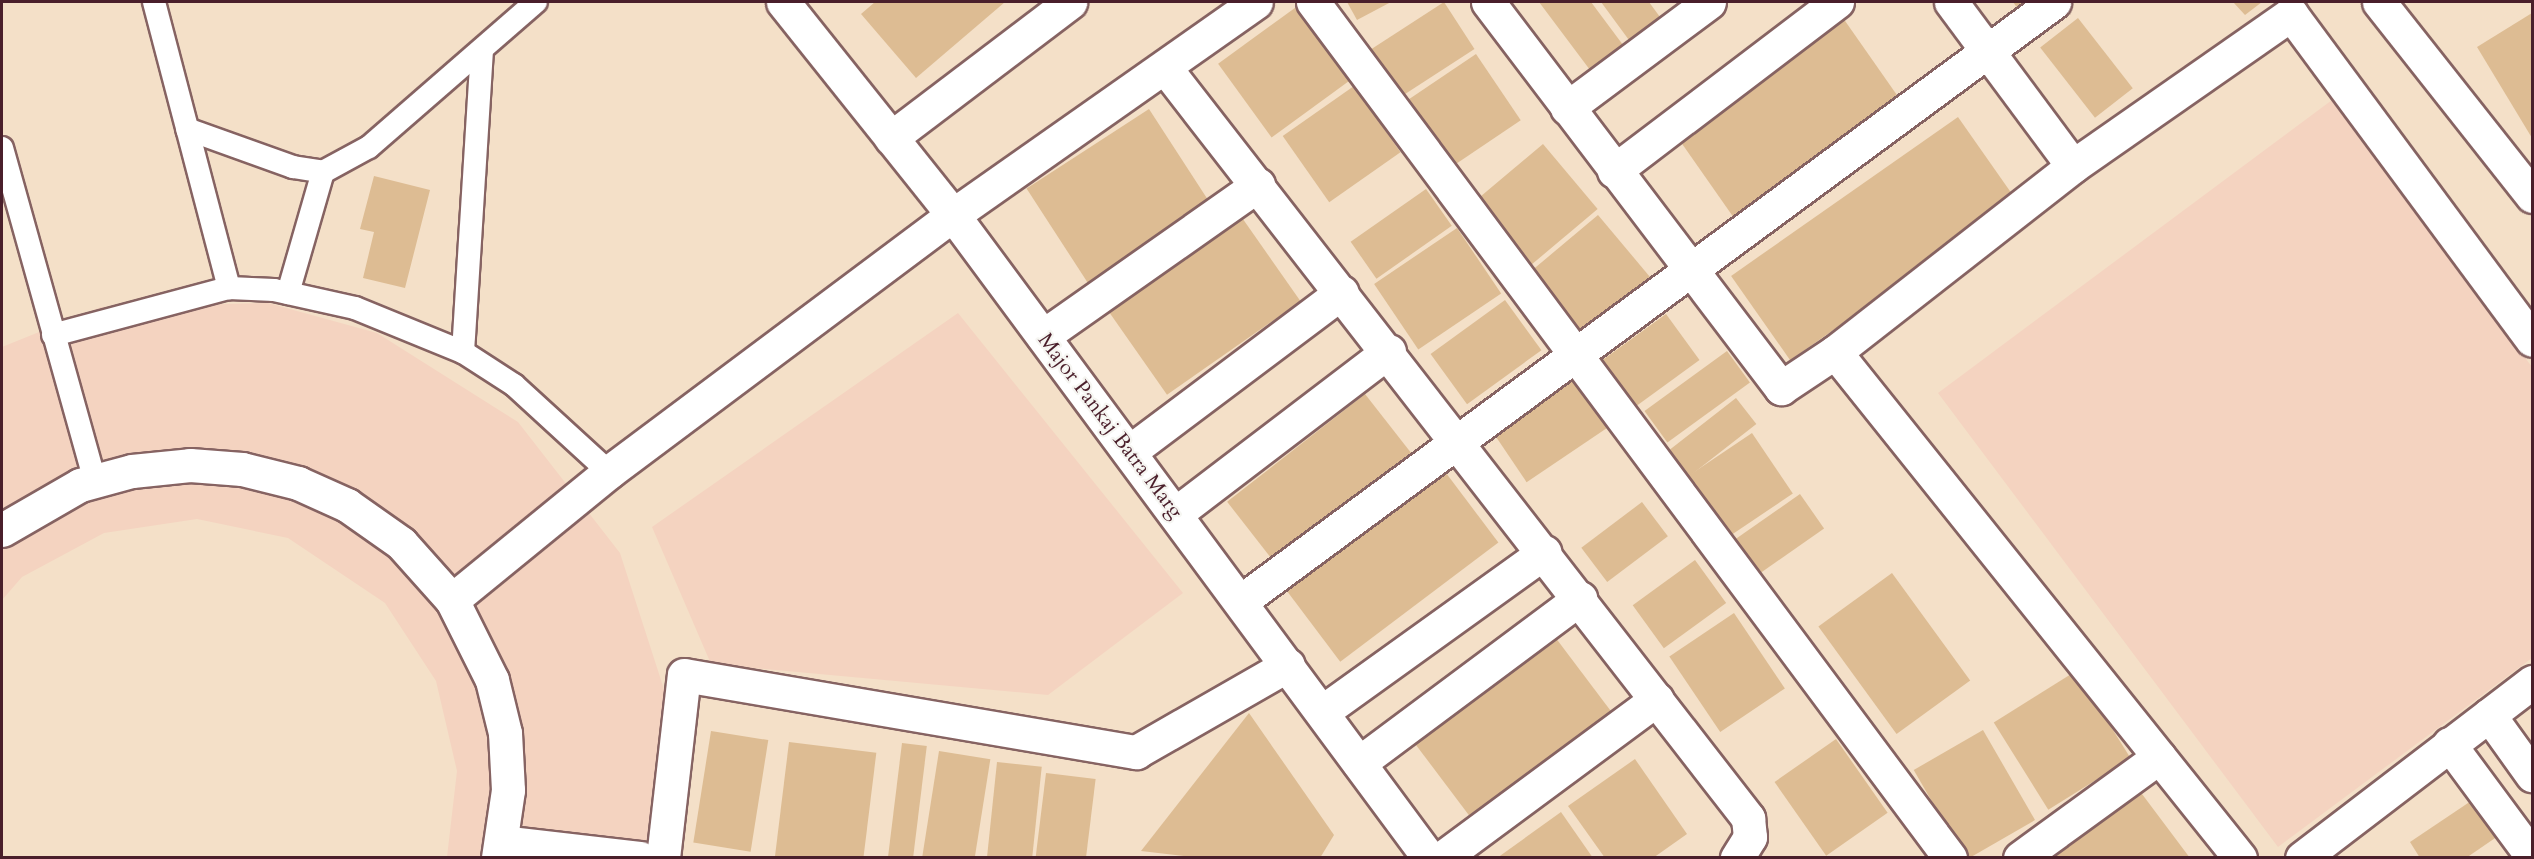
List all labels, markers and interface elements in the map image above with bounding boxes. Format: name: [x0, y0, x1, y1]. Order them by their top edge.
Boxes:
street label: Major Pankaj Batra Marg: [1032, 328, 1188, 524]

